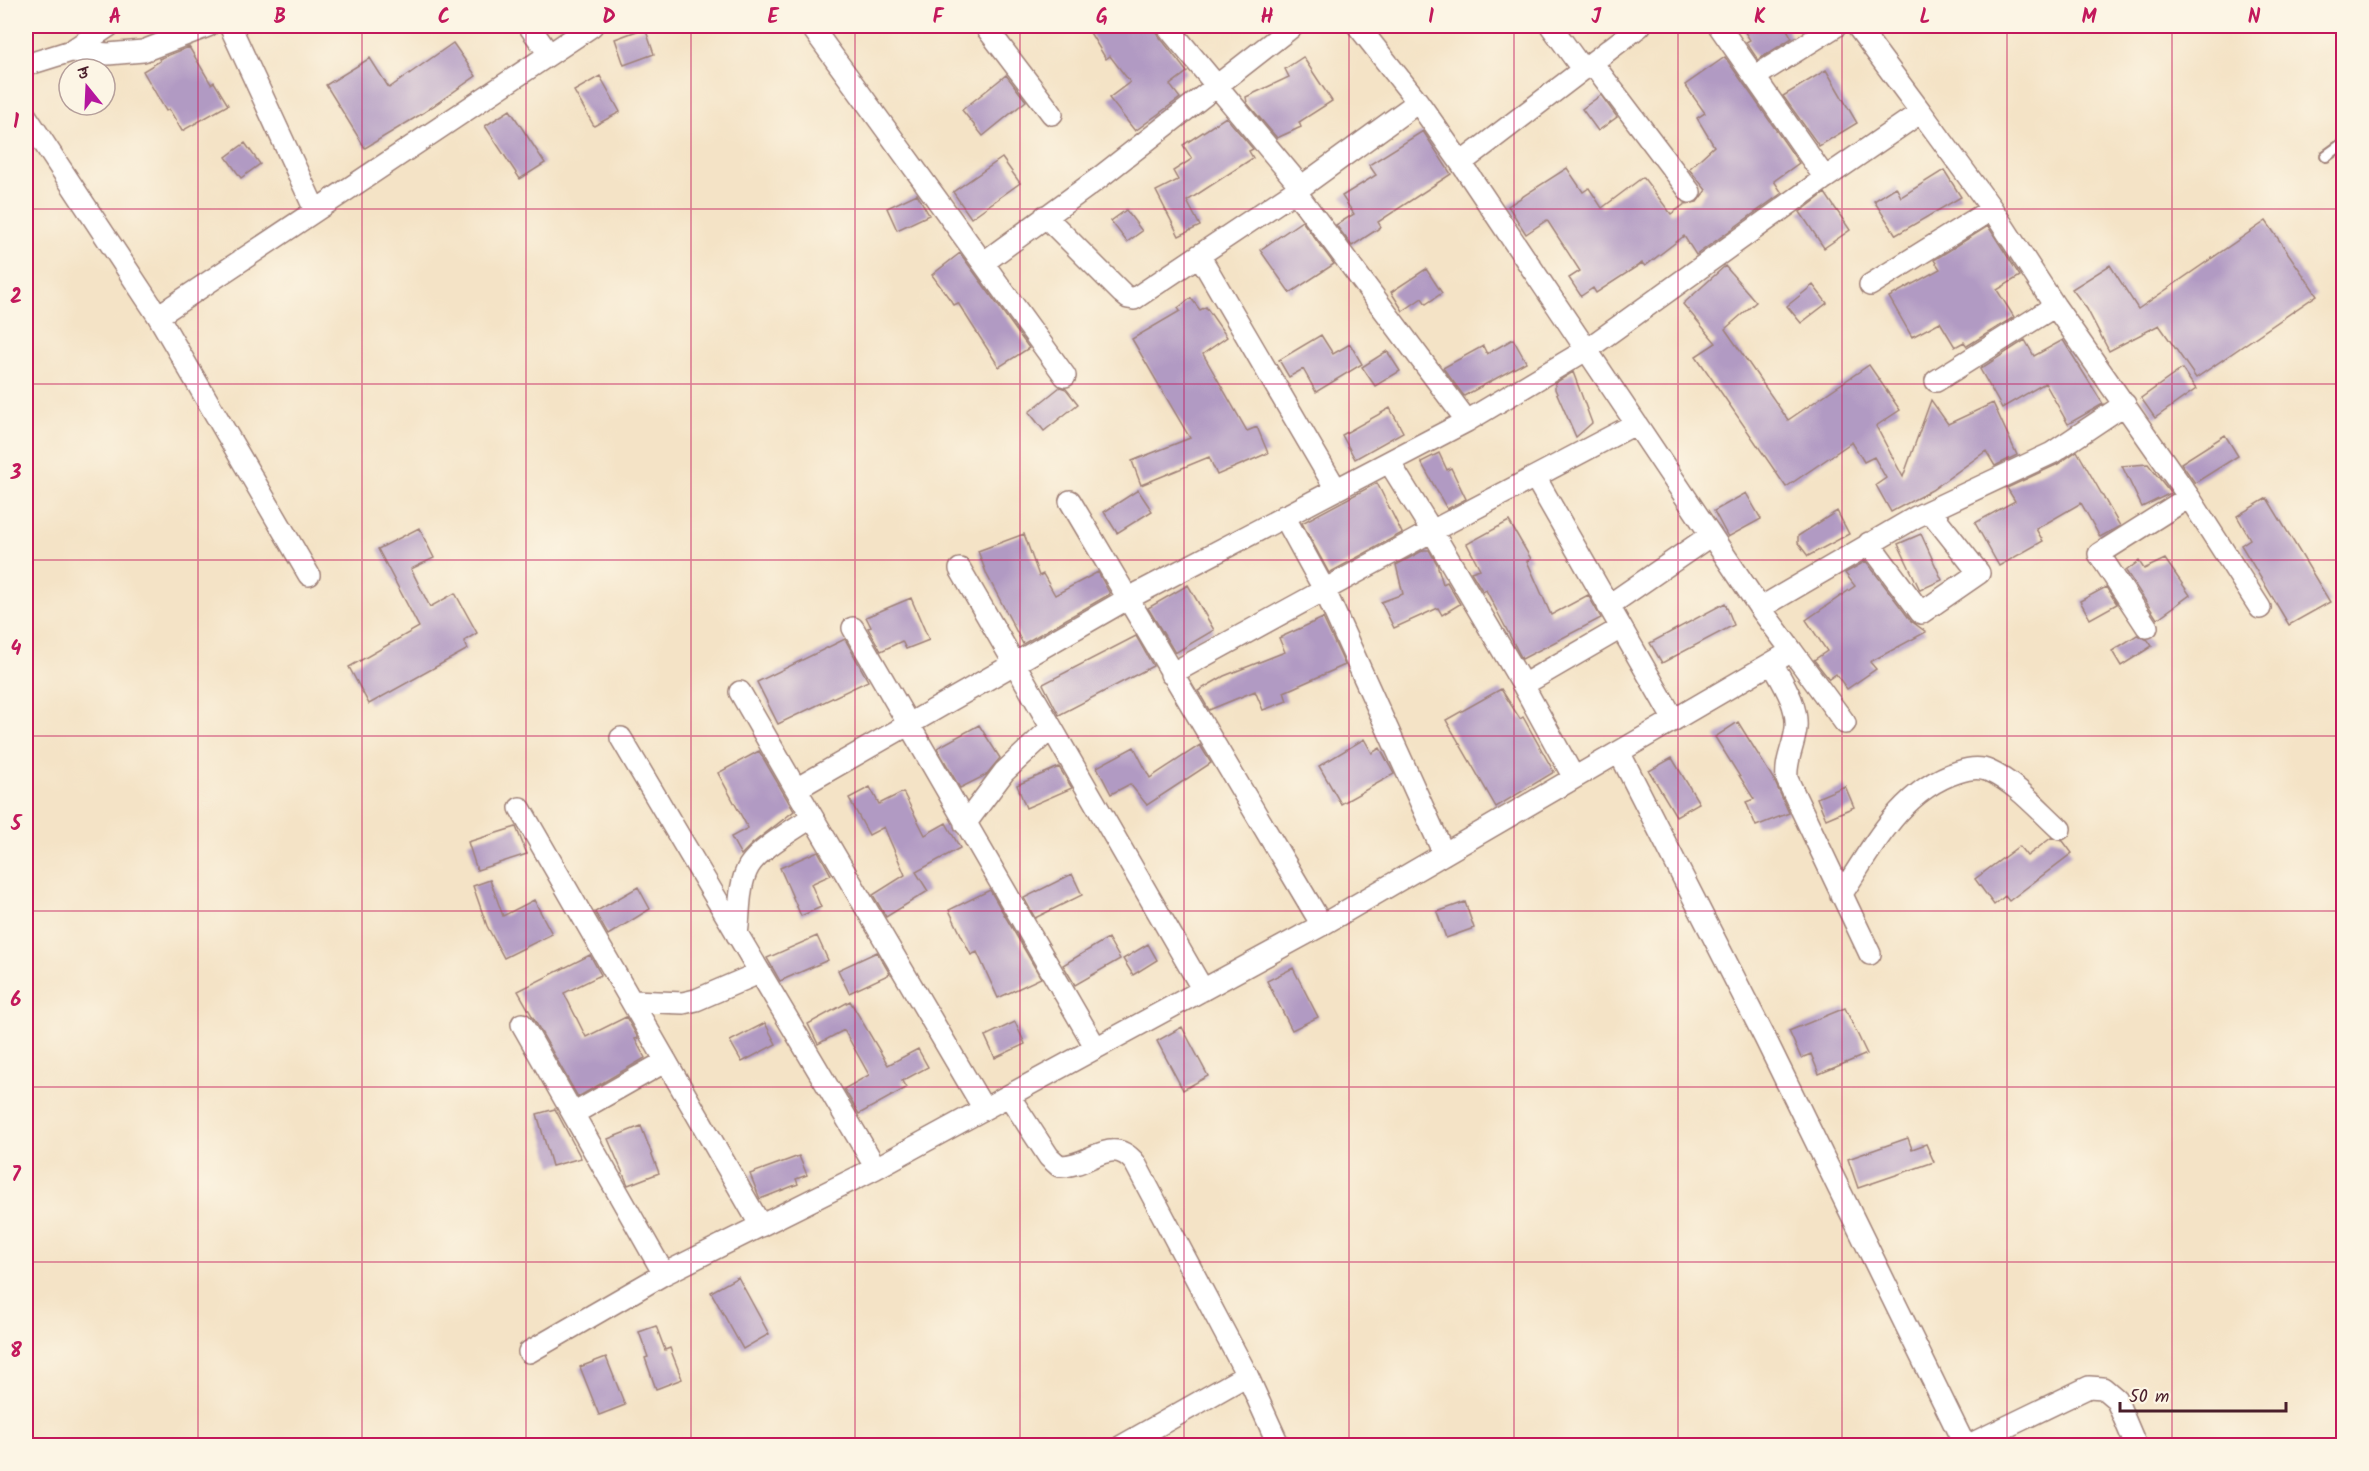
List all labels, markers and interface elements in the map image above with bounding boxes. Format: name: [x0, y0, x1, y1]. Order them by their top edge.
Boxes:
text: A: [109, 2, 121, 34]
text: B: [274, 2, 286, 34]
text: C: [438, 2, 450, 34]
text: D: [602, 2, 616, 34]
text: E: [767, 2, 779, 34]
text: F: [933, 2, 945, 34]
text: G: [1096, 2, 1108, 34]
text: H: [1260, 2, 1274, 34]
text: I: [1428, 2, 1434, 34]
text: J: [1591, 2, 1602, 34]
text: K: [1754, 2, 1766, 34]
text: L: [1920, 2, 1930, 34]
text: M: [2081, 2, 2097, 34]
text: N: [2248, 2, 2261, 34]
north arrow: [57, 57, 117, 117]
text: उ: [74, 60, 94, 88]
text: 1: [13, 107, 19, 139]
text: 2: [10, 282, 22, 314]
text: 3: [10, 458, 22, 490]
text: 4: [11, 634, 22, 666]
text: 5: [10, 809, 23, 841]
text: 6: [11, 985, 22, 1017]
text: 7: [11, 1160, 21, 1192]
text: 8: [10, 1336, 22, 1368]
scale bar: [2120, 1375, 2286, 1413]
text: 50 m: [2129, 1383, 2169, 1412]

